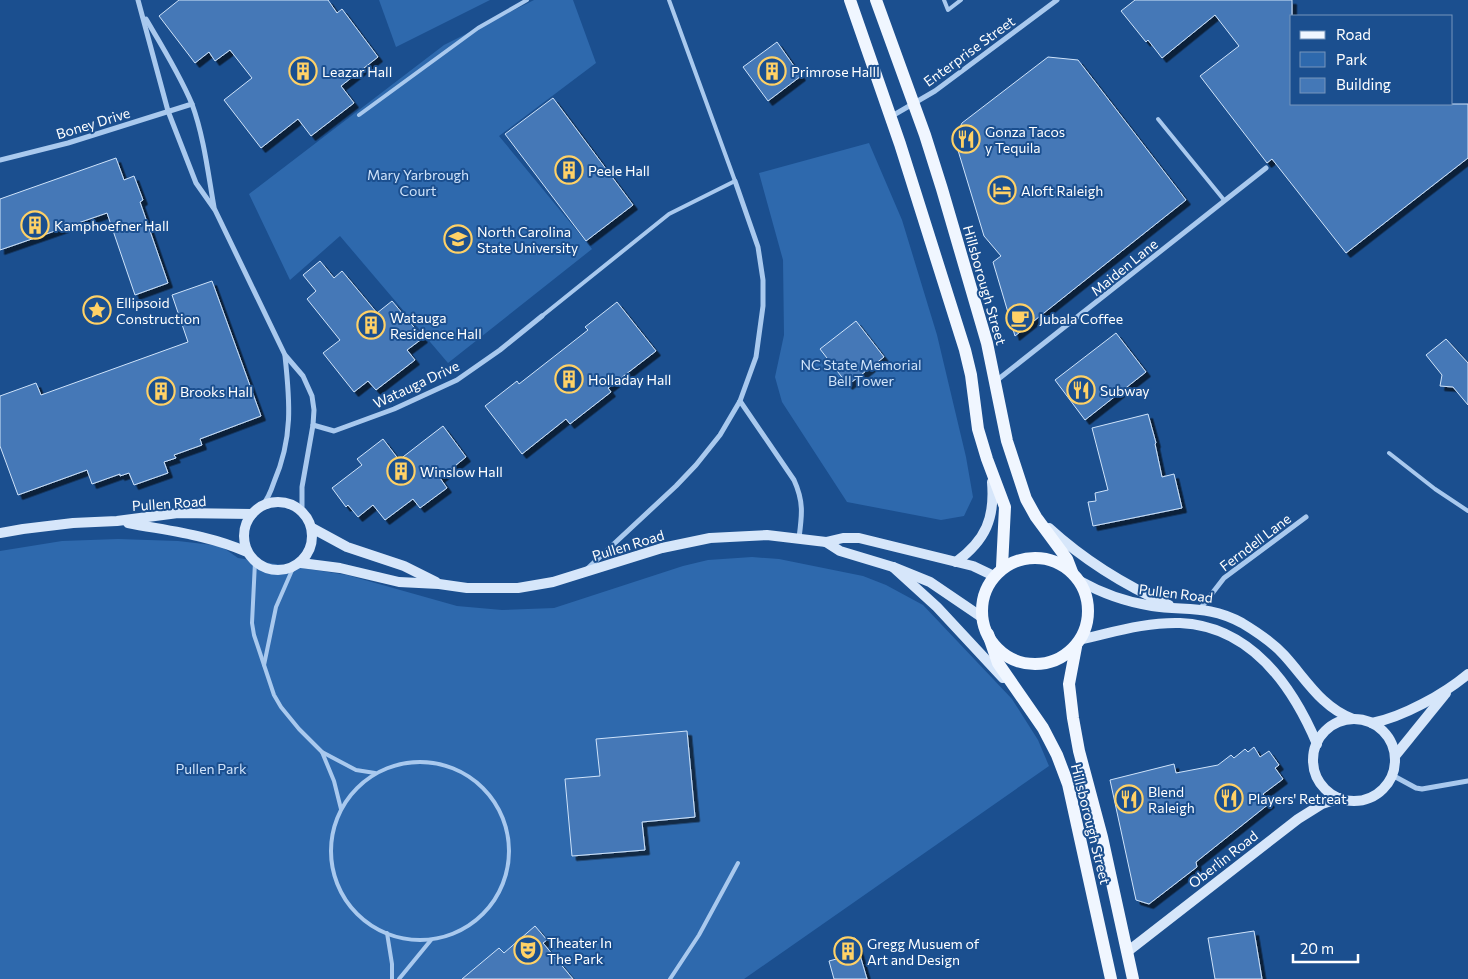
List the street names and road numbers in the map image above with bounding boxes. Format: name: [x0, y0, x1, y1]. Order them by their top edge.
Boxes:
street label: Enterprise Street: [920, 12, 1018, 90]
street label: Boney Drive: [54, 104, 132, 142]
street label: Hillsborough Street: [960, 223, 1010, 347]
street label: Maiden Lane: [1087, 235, 1161, 299]
street label: Watauga Drive: [370, 357, 462, 411]
street label: Pullen Road: [131, 492, 207, 514]
street label: Ferndell Lane: [1216, 510, 1294, 574]
street label: Pullen Road: [590, 526, 666, 564]
street label: Pullen Road: [1138, 580, 1214, 606]
street label: Hillsborough Street: [1068, 762, 1114, 886]
street label: Oberlin Road: [1185, 827, 1261, 891]

